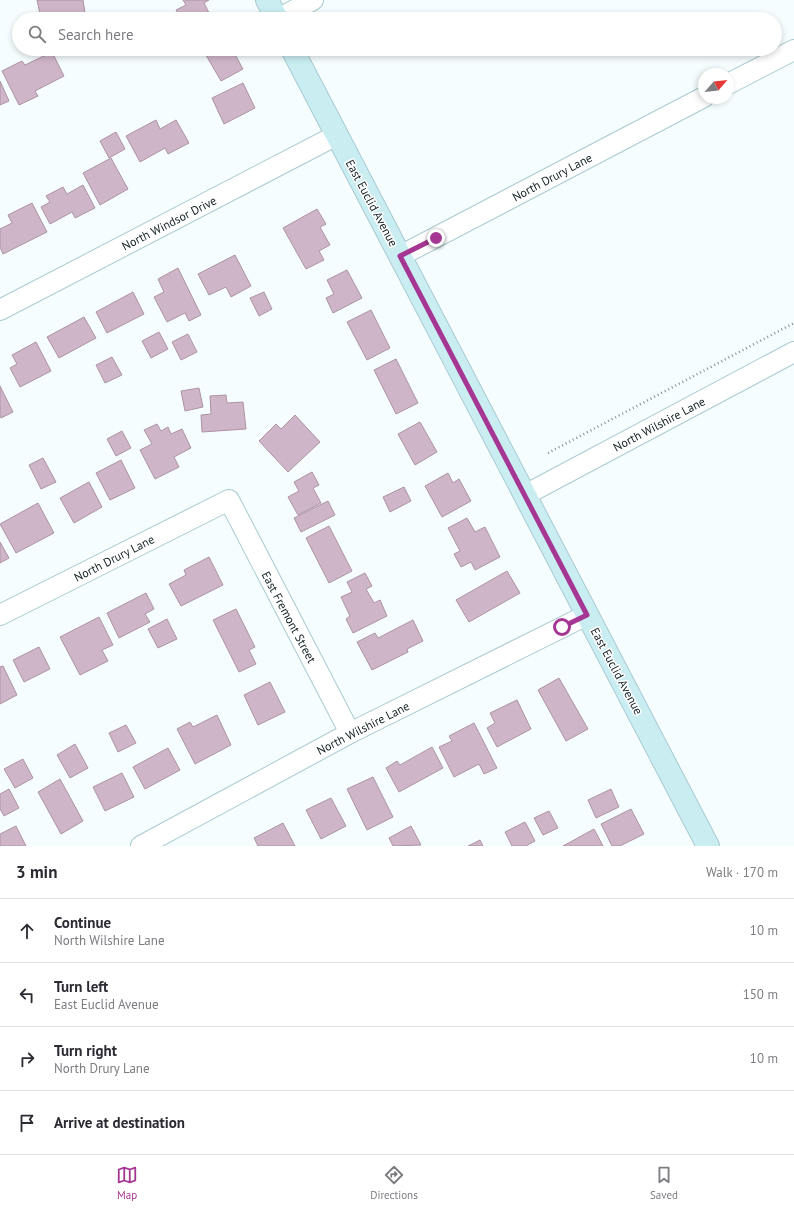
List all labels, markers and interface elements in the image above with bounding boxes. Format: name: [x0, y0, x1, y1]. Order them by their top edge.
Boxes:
search box: [12, 12, 782, 56]
icon: search: [26, 23, 48, 45]
text: Search here: [58, 25, 134, 44]
north arrow: [698, 68, 734, 104]
street label: North Drury Lane: [510, 150, 594, 204]
street label: East Euclid Avenue: [343, 157, 401, 249]
street label: North Windsor Drive: [119, 193, 219, 253]
route end: [427, 229, 445, 247]
street label: North Wilshire Lane: [610, 393, 708, 455]
street label: North Drury Lane: [71, 531, 157, 585]
street label: East Fremont Street: [258, 569, 320, 665]
route start: [553, 618, 571, 636]
street label: East Euclid Avenue: [588, 625, 646, 717]
street label: North Wilshire Lane: [314, 698, 412, 758]
text: 3 min: [16, 861, 57, 883]
text: Walk · 170 m: [706, 864, 778, 881]
text: Continue: [54, 913, 111, 932]
icon: ahead: [16, 920, 38, 942]
text: 10 m: [750, 922, 778, 939]
text: North Wilshire Lane: [54, 932, 165, 949]
text: Turn left: [54, 977, 108, 996]
icon: left: [16, 984, 38, 1006]
text: 150 m: [743, 986, 778, 1003]
text: East Euclid Avenue: [54, 996, 159, 1013]
text: Turn right: [54, 1041, 117, 1060]
icon: right: [16, 1048, 38, 1070]
text: 10 m: [750, 1050, 778, 1067]
text: North Drury Lane: [54, 1060, 150, 1077]
icon: arrive: [16, 1112, 38, 1134]
text: Arrive at destination: [54, 1113, 185, 1132]
tab: Map: [116, 1164, 138, 1202]
tab: Directions: [370, 1164, 418, 1202]
tab: Saved: [650, 1164, 678, 1202]

